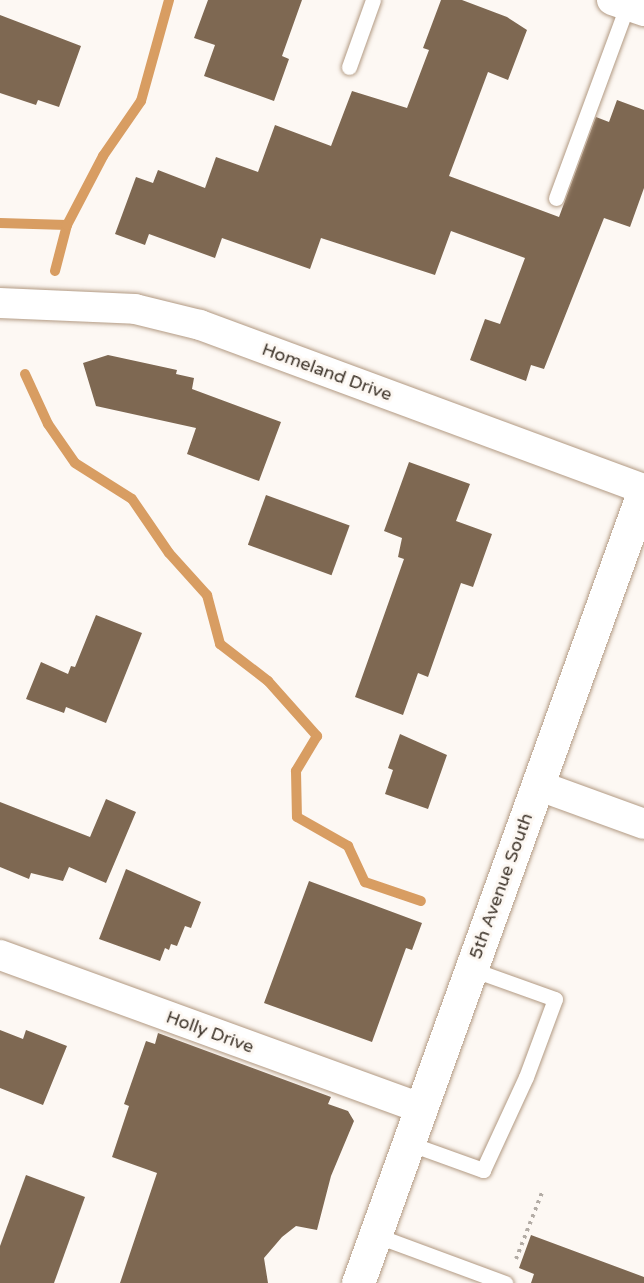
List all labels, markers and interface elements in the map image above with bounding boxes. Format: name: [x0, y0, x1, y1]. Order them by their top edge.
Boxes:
street label: Homeland Drive: [259, 338, 395, 406]
street label: 5th Avenue South: [465, 810, 537, 962]
street label: Holly Drive: [163, 1006, 257, 1058]

